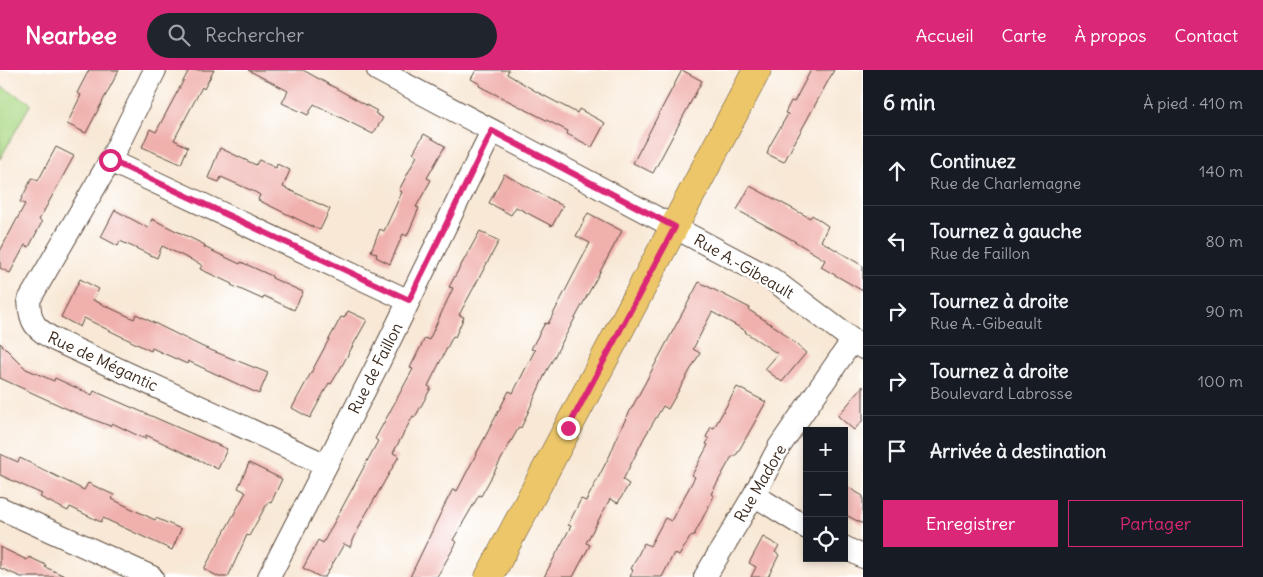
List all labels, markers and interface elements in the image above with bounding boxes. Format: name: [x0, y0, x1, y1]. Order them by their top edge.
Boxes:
search box: [147, 13, 497, 58]
text: Nearbee: [25, 20, 117, 50]
icon: search: [165, 21, 193, 49]
text: Rechercher: [205, 23, 304, 47]
text: Accueil: [916, 24, 974, 47]
text: Carte: [1002, 24, 1047, 47]
text: À propos: [1075, 24, 1146, 47]
text: Contact: [1174, 24, 1238, 47]
text: 6 min: [883, 89, 935, 116]
text: À pied · 410 m: [1143, 93, 1243, 113]
route start: [99, 149, 122, 172]
text: Continuez: [930, 149, 1016, 173]
icon: ahead: [883, 157, 911, 185]
text: 140 m: [1199, 161, 1243, 181]
text: Rue de Charlemagne: [930, 173, 1081, 193]
text: Tournez à gauche: [930, 219, 1082, 243]
icon: left: [883, 227, 911, 255]
street label: Rue A.-Gibeault: [690, 229, 798, 303]
text: 80 m: [1205, 231, 1243, 251]
text: Rue de Faillon: [930, 243, 1030, 263]
text: Tournez à droite: [930, 289, 1069, 313]
icon: right: [883, 297, 911, 325]
text: 90 m: [1205, 301, 1243, 321]
text: Rue A.-Gibeault: [930, 313, 1042, 333]
street label: Rue de Faillon: [343, 319, 407, 417]
street label: Rue de Mégantic: [45, 327, 161, 395]
text: Tournez à droite: [930, 359, 1069, 383]
icon: right: [883, 367, 911, 395]
text: 100 m: [1198, 371, 1243, 391]
text: Boulevard Labrosse: [930, 383, 1073, 403]
route end: [557, 417, 580, 440]
map controls: [803, 427, 848, 562]
button: +: [803, 427, 848, 472]
icon: arrive: [883, 437, 911, 465]
text: Arrivée à destination: [930, 439, 1106, 463]
street label: Rue Madore: [730, 440, 790, 526]
button: −: [803, 472, 848, 517]
button: Enregistrer: [883, 500, 1058, 547]
button: Partager: [1068, 500, 1243, 547]
button: locate: [803, 517, 848, 562]

